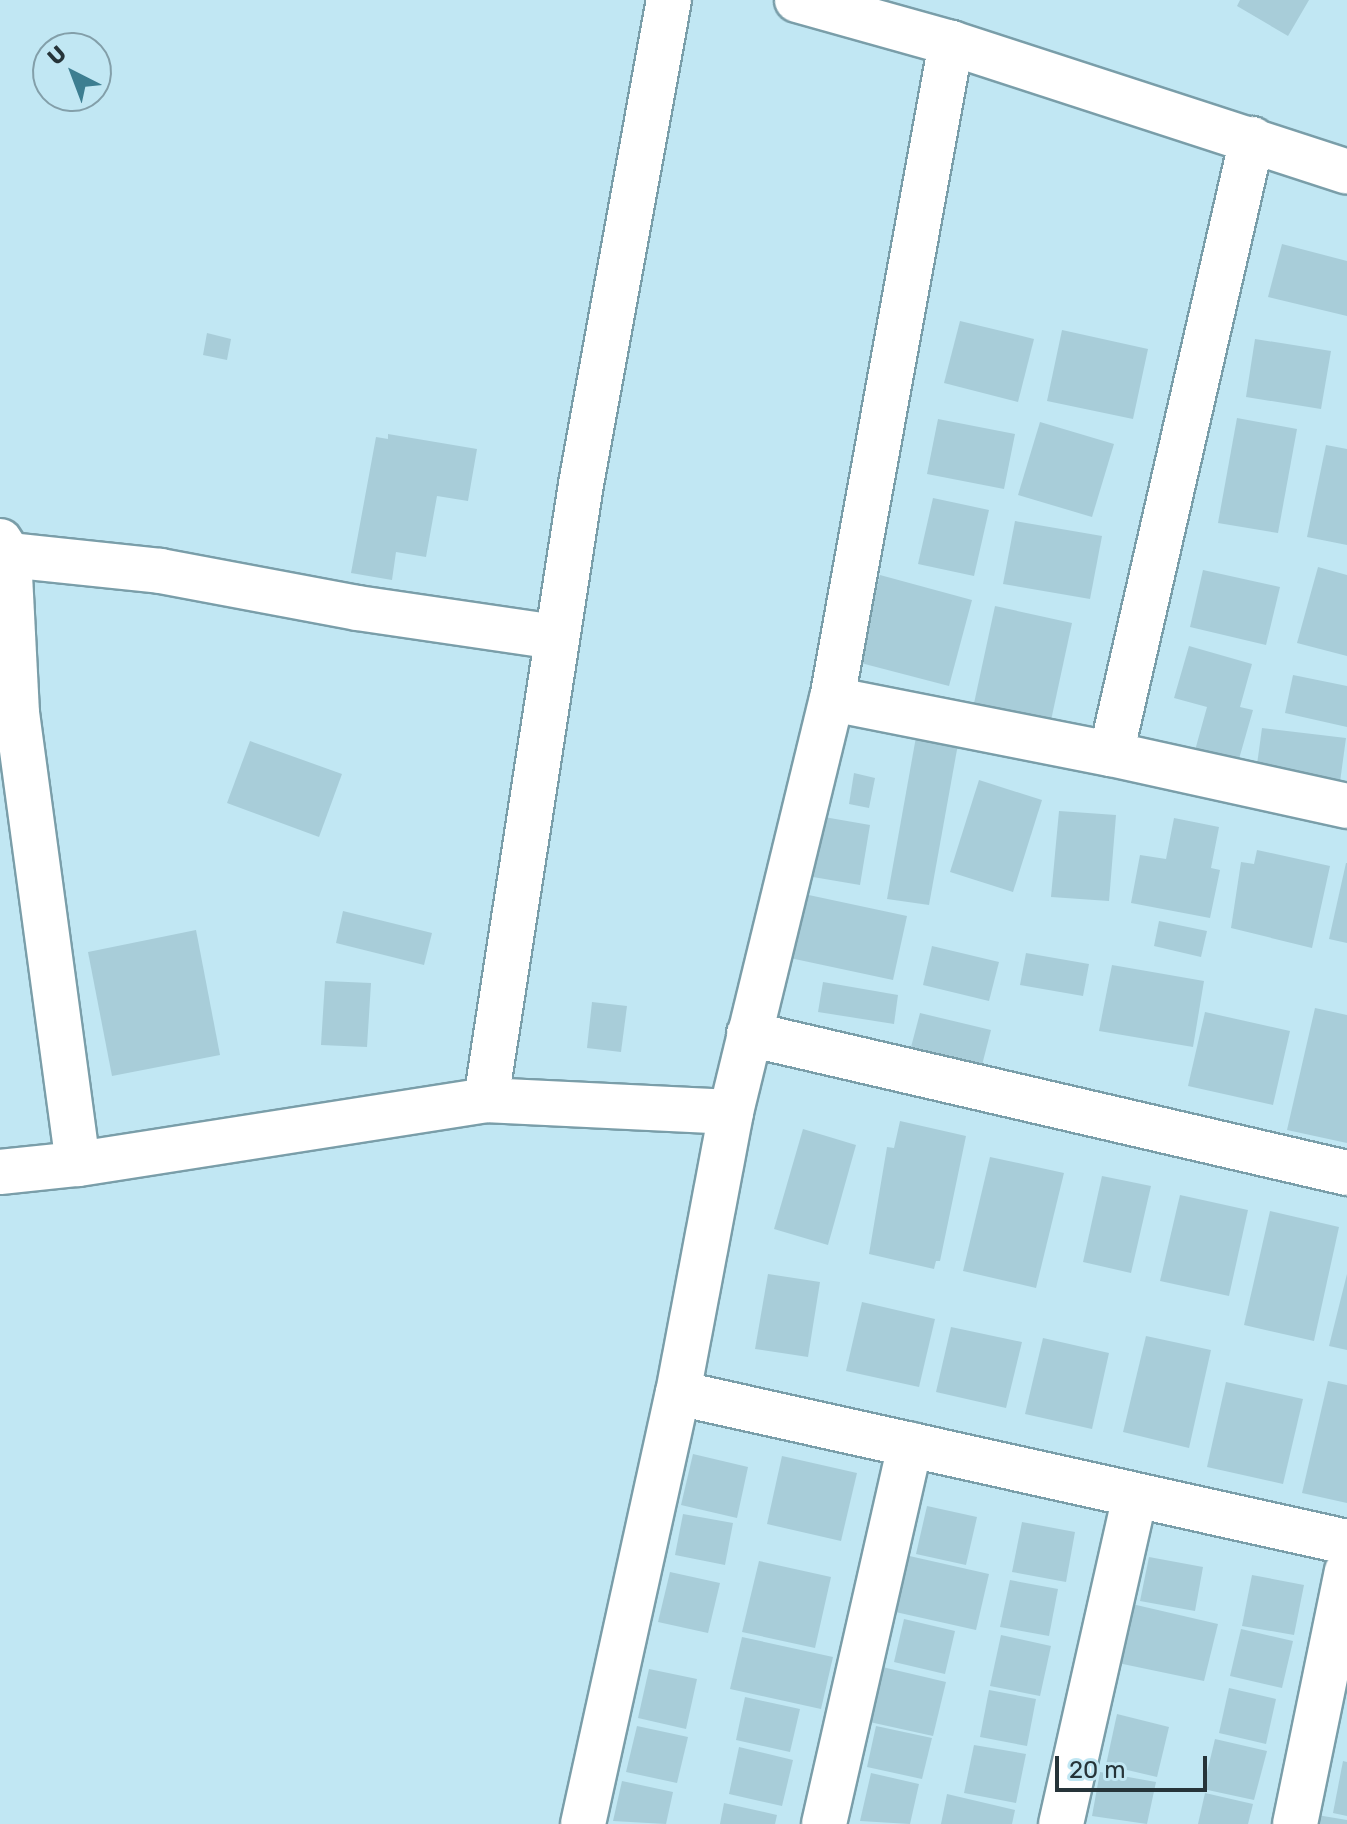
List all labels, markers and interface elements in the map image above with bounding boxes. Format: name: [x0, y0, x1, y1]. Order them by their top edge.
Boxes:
north arrow: [32, 32, 112, 112]
text: U: [42, 40, 72, 71]
scale bar: [1059, 1740, 1211, 1790]
text: 20 m: [1069, 1756, 1126, 1784]

